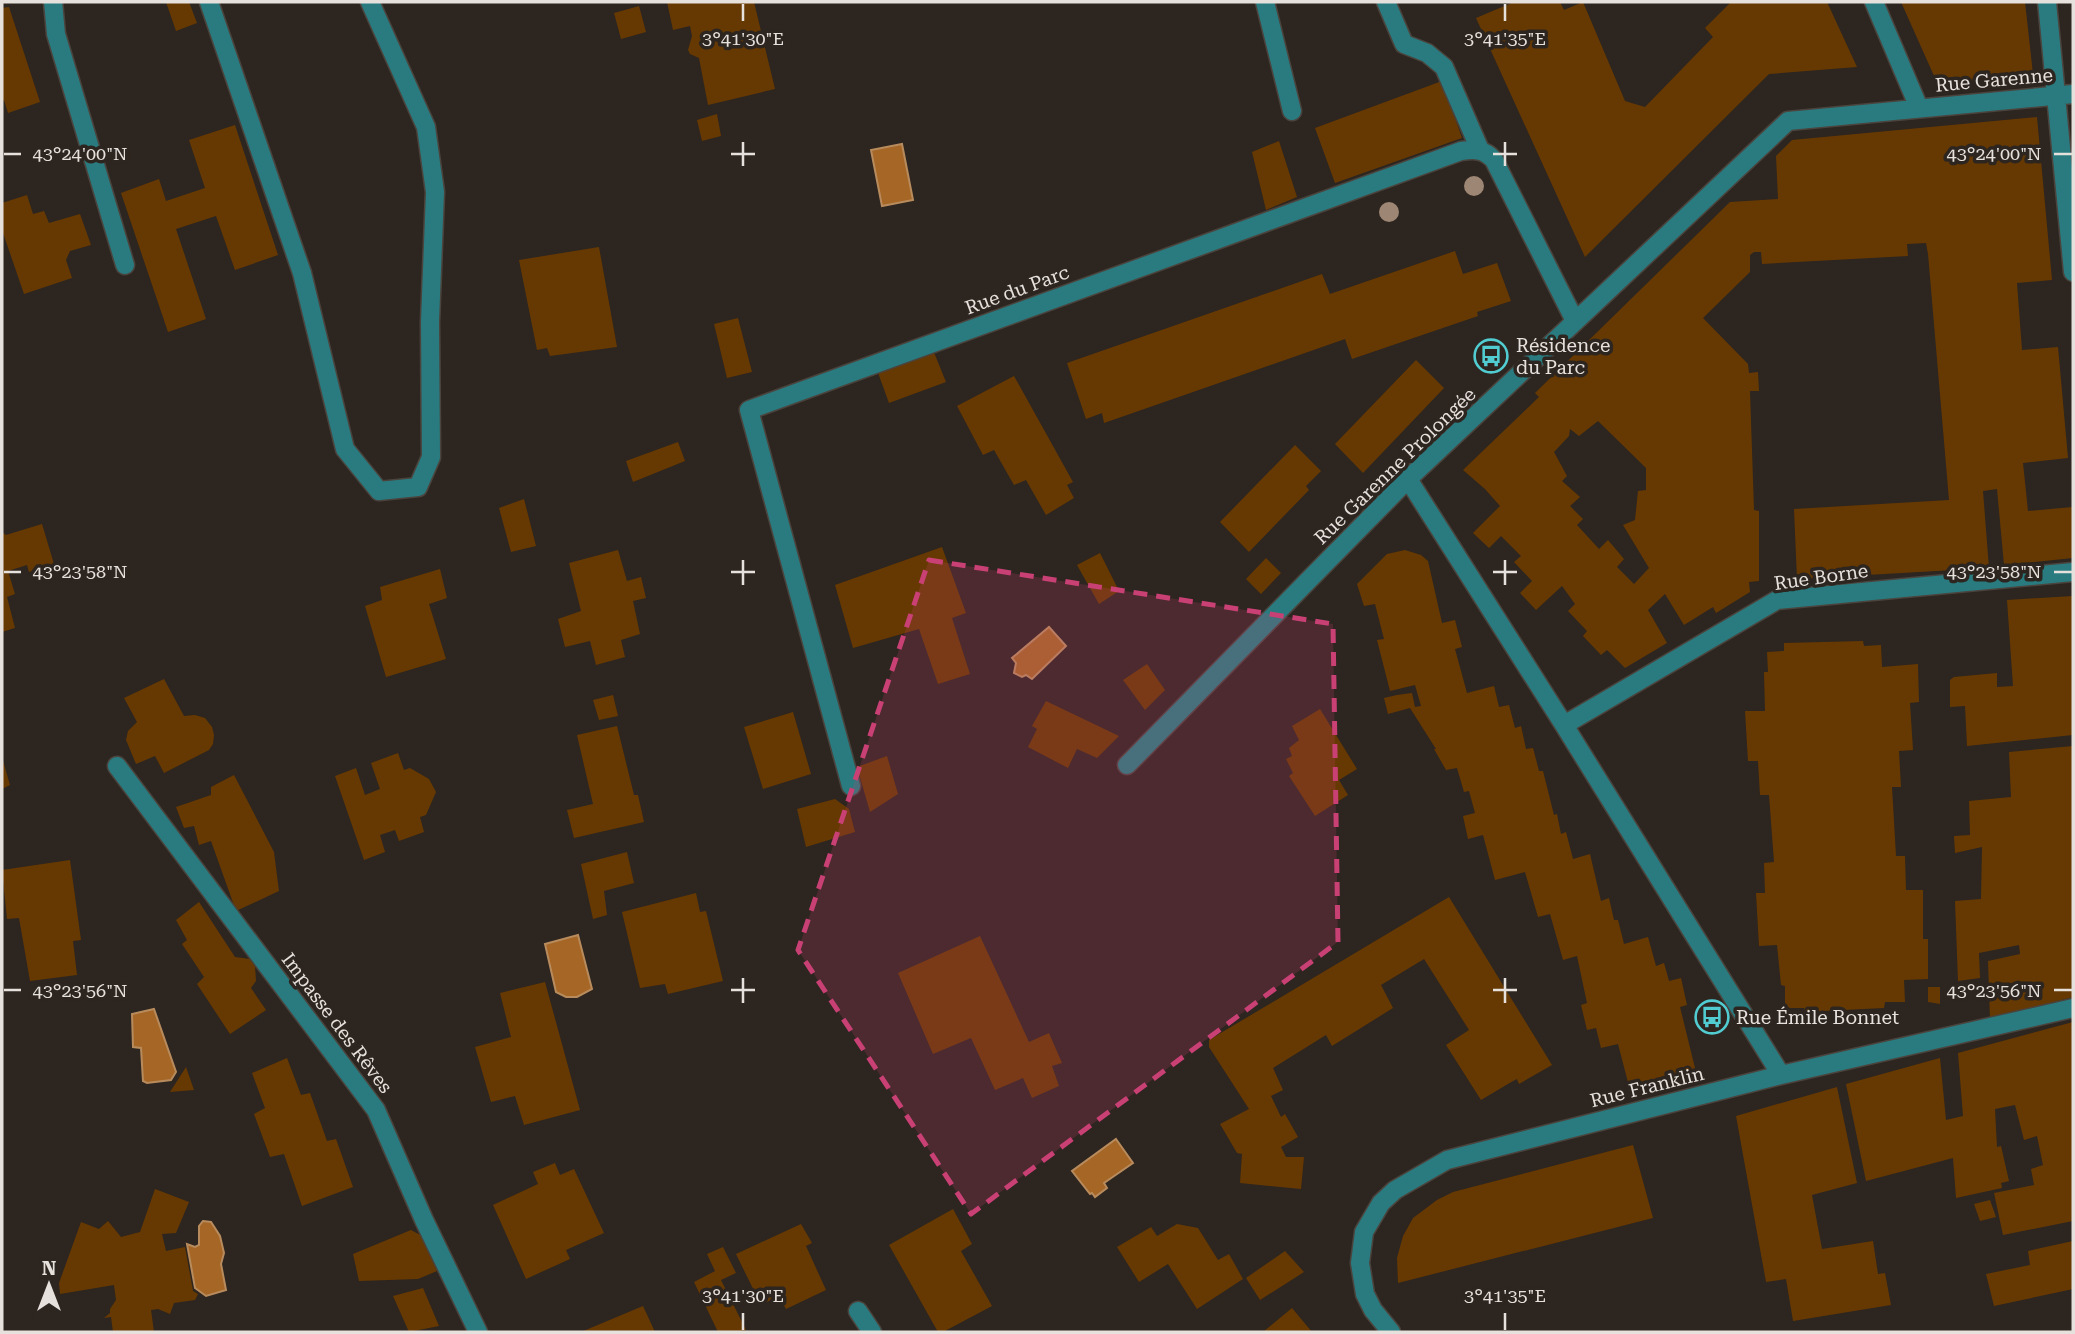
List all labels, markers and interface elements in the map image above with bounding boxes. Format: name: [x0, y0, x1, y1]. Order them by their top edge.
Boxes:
text: 3°41'30"E: [702, 28, 784, 49]
text: 3°41'35"E: [1464, 28, 1546, 49]
street label: Rue Garenne: [1934, 63, 2054, 97]
text: 43°24'00"N: [33, 143, 127, 164]
text: 43°24'00"N: [1947, 143, 2041, 164]
street label: Rue du Parc: [962, 261, 1072, 319]
place label: Résidence du Parc: [1516, 334, 1610, 379]
bus stop icon: Résidence du Parc: [1472, 337, 1510, 375]
street label: Rue Garenne Prolongée: [1309, 383, 1481, 549]
street label: Rue Borne: [1772, 559, 1870, 595]
text: 43°23'58"N: [33, 561, 127, 582]
text: 43°23'58"N: [1947, 561, 2041, 582]
street label: Impasse des Rêves: [277, 948, 397, 1098]
text: 43°23'56"N: [33, 980, 127, 1001]
text: 43°23'56"N: [1947, 980, 2041, 1001]
bus stop icon: Rue Émile Bonnet: [1693, 998, 1731, 1036]
place label: Rue Émile Bonnet: [1736, 1006, 1899, 1029]
street label: Rue Franklin: [1588, 1062, 1706, 1112]
north arrow: [14, 1250, 84, 1320]
text: N: [42, 1257, 57, 1280]
text: 3°41'30"E: [702, 1285, 784, 1306]
text: 3°41'35"E: [1464, 1285, 1546, 1306]

